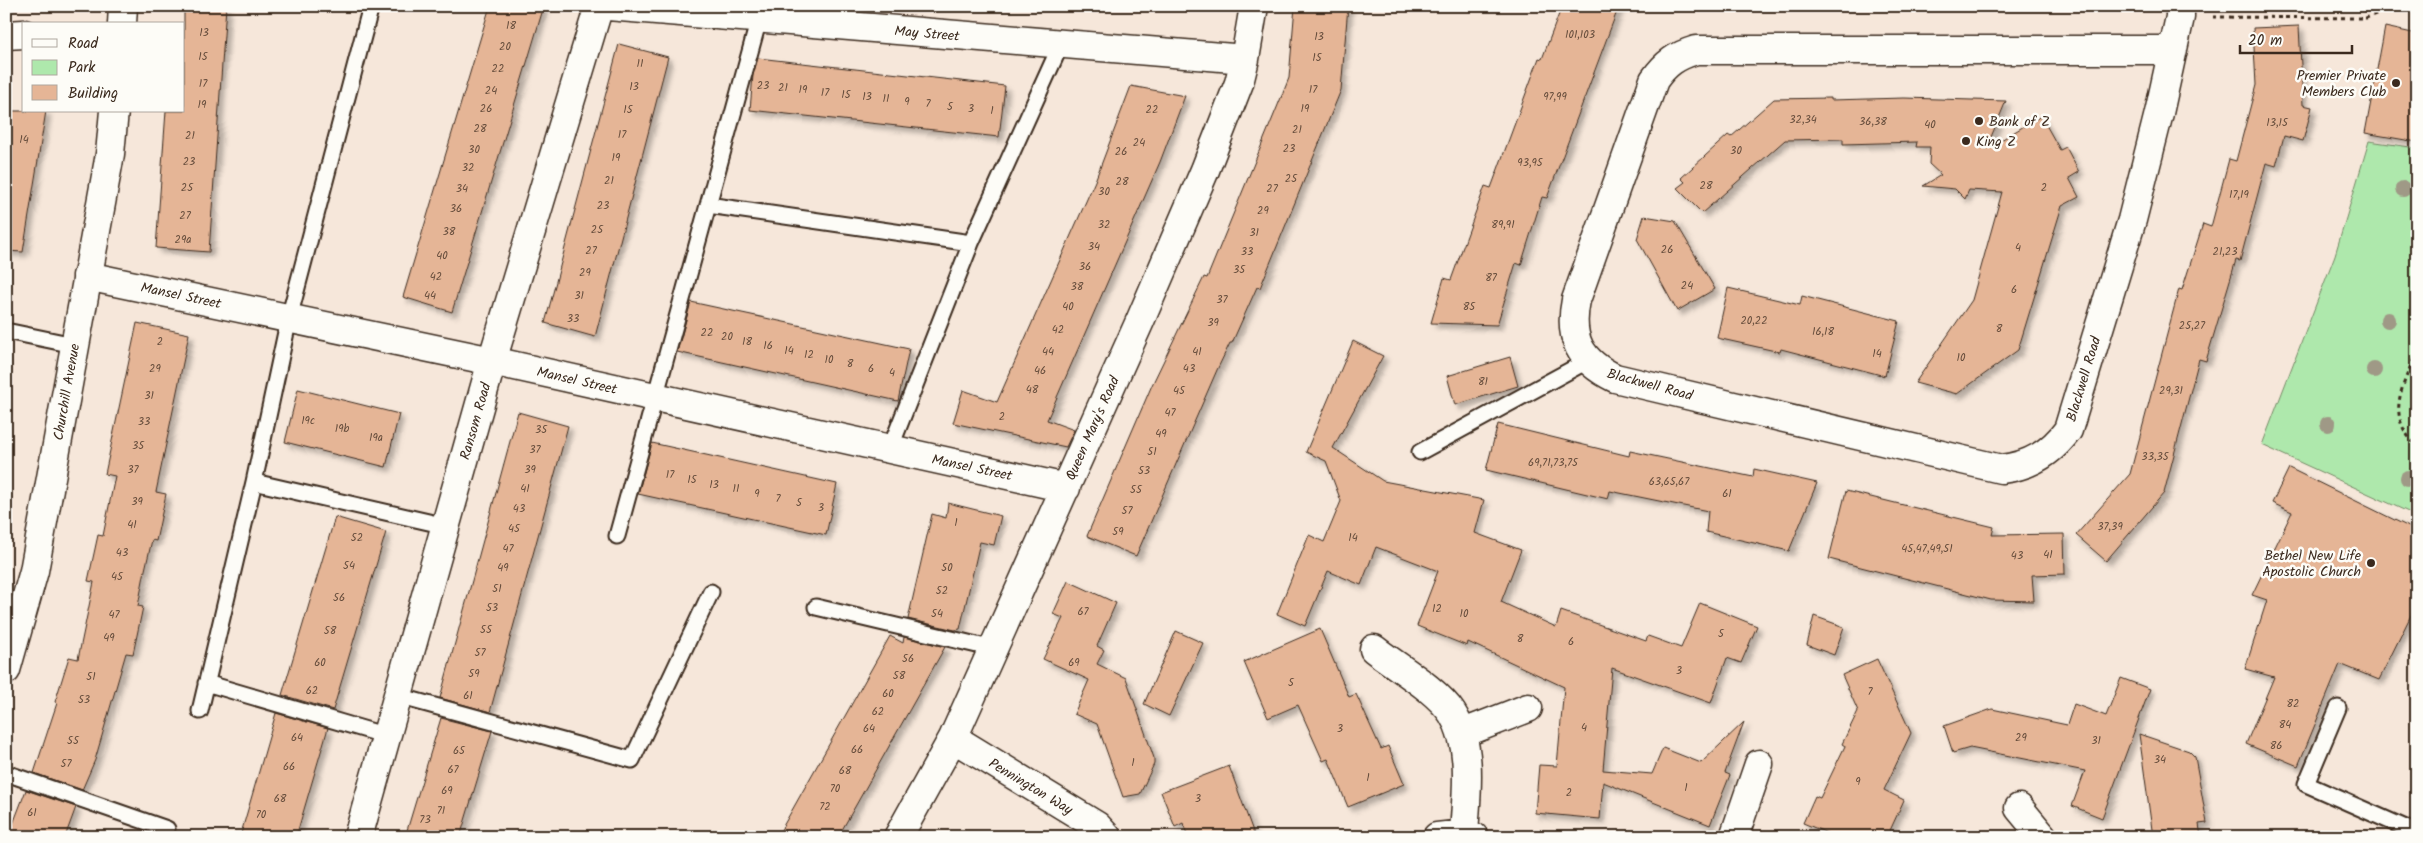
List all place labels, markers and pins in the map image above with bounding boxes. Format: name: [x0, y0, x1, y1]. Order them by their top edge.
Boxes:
place label: Premier Private Members Club: [2297, 65, 2387, 103]
marker: Premier Private Members Club: [2390, 77, 2402, 89]
place label: Bank of Z: [1989, 111, 2050, 133]
marker: Bank of Z: [1973, 115, 1985, 127]
place label: King Z: [1976, 131, 2016, 153]
marker: King Z: [1960, 135, 1972, 147]
place label: Bethel New Life Apostolic Church: [2262, 545, 2362, 583]
marker: Bethel New Life Apostolic Church: [2365, 557, 2377, 569]

